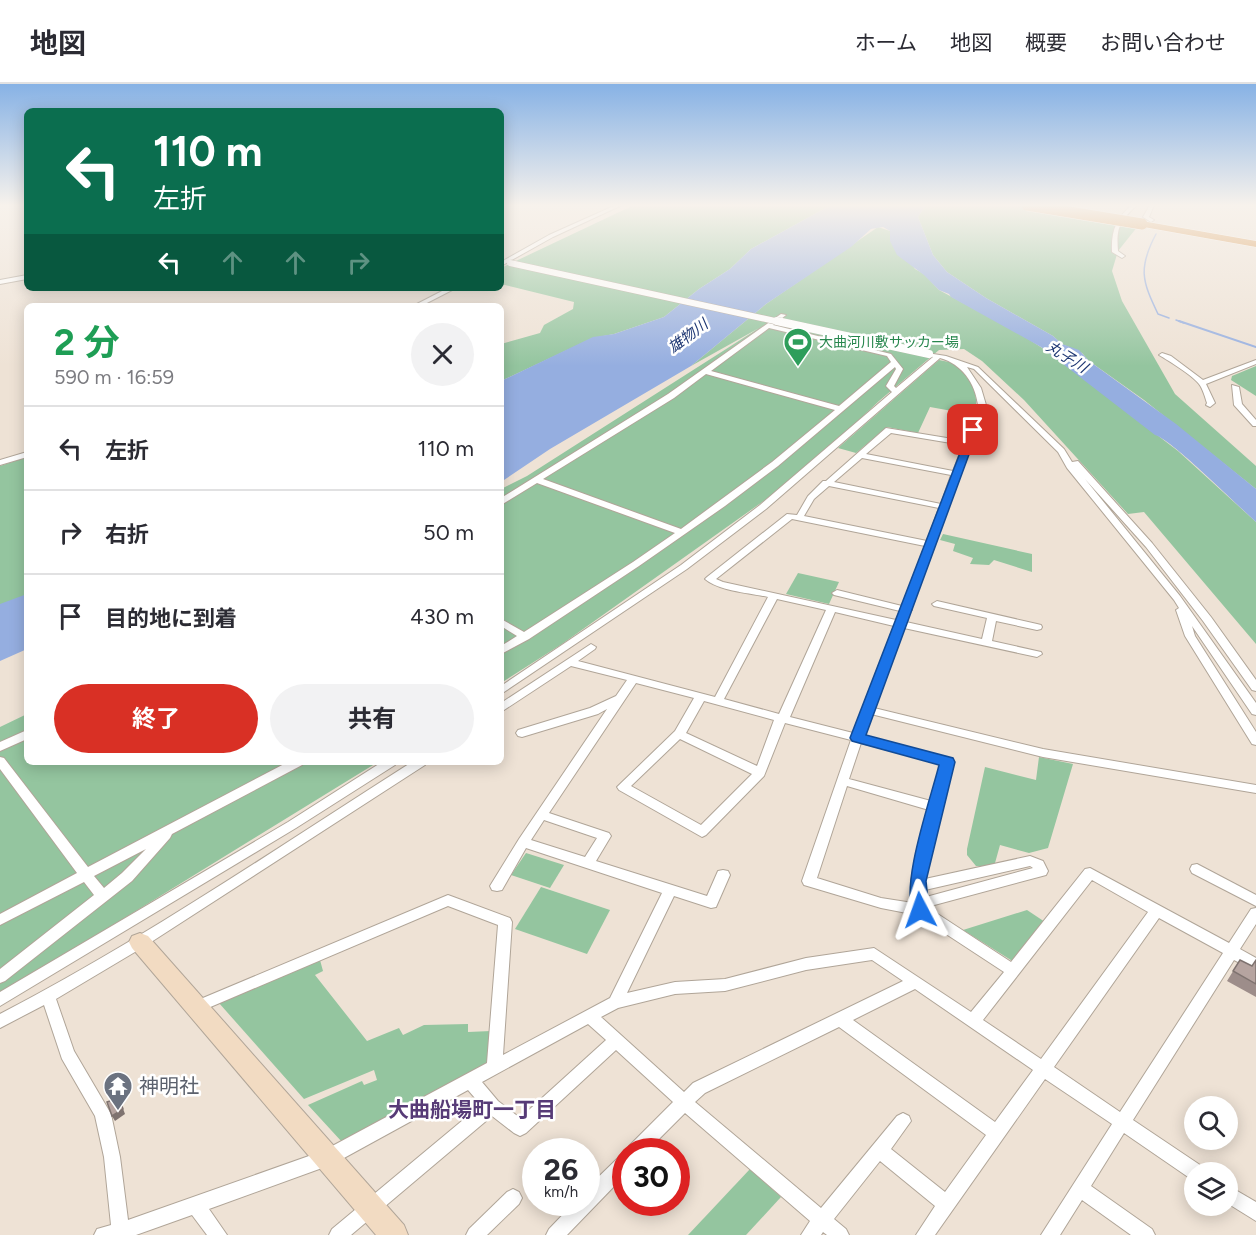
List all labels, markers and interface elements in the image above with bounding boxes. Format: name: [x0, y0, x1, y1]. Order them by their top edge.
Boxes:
text: 地図: [30, 26, 86, 60]
text: ホーム: [855, 30, 917, 55]
text: 地図: [950, 30, 992, 55]
text: 概要: [1025, 30, 1067, 55]
text: お問い合わせ: [1100, 30, 1226, 55]
text: 110 m: [153, 126, 262, 177]
icon: left: [54, 132, 132, 210]
text: 左折: [153, 182, 207, 215]
icon: left: [153, 246, 186, 279]
icon: ahead: [216, 246, 249, 279]
icon: ahead: [279, 246, 312, 279]
icon: right: [342, 246, 375, 279]
water label: 雄物川: [665, 314, 713, 357]
text: 2 分: [54, 321, 119, 364]
button: close: [411, 323, 474, 386]
sports icon: 大曲河川敷サッカー場: [782, 326, 814, 368]
place label: 大曲河川敷サッカー場: [819, 334, 959, 351]
water label: 丸子川: [1043, 337, 1093, 378]
text: 590 m · 16:59: [54, 365, 174, 389]
pin: [947, 404, 998, 455]
icon: arrive: [956, 413, 989, 446]
icon: left: [54, 432, 87, 465]
text: 110 m: [418, 435, 474, 462]
text: 左折: [105, 437, 149, 464]
icon: right: [54, 516, 87, 549]
text: 50 m: [423, 519, 474, 546]
text: 右折: [105, 521, 149, 548]
icon: arrive: [54, 600, 87, 633]
text: 430 m: [410, 603, 474, 630]
text: 目的地に到着: [105, 605, 237, 632]
button: 終了: [54, 684, 258, 753]
button: 共有: [270, 684, 474, 753]
position arrow: [888, 878, 952, 942]
temple icon: 神明社: [102, 1070, 134, 1112]
place label: 神明社: [139, 1074, 199, 1098]
map controls: [1184, 1096, 1238, 1216]
button: search: [1184, 1096, 1238, 1150]
district label: 大曲船場町一丁目: [388, 1097, 556, 1122]
speed limit sign: 30: [612, 1138, 690, 1216]
text: 26: [544, 1151, 578, 1188]
button: layers: [1184, 1162, 1238, 1216]
text: km/h: [544, 1183, 578, 1201]

